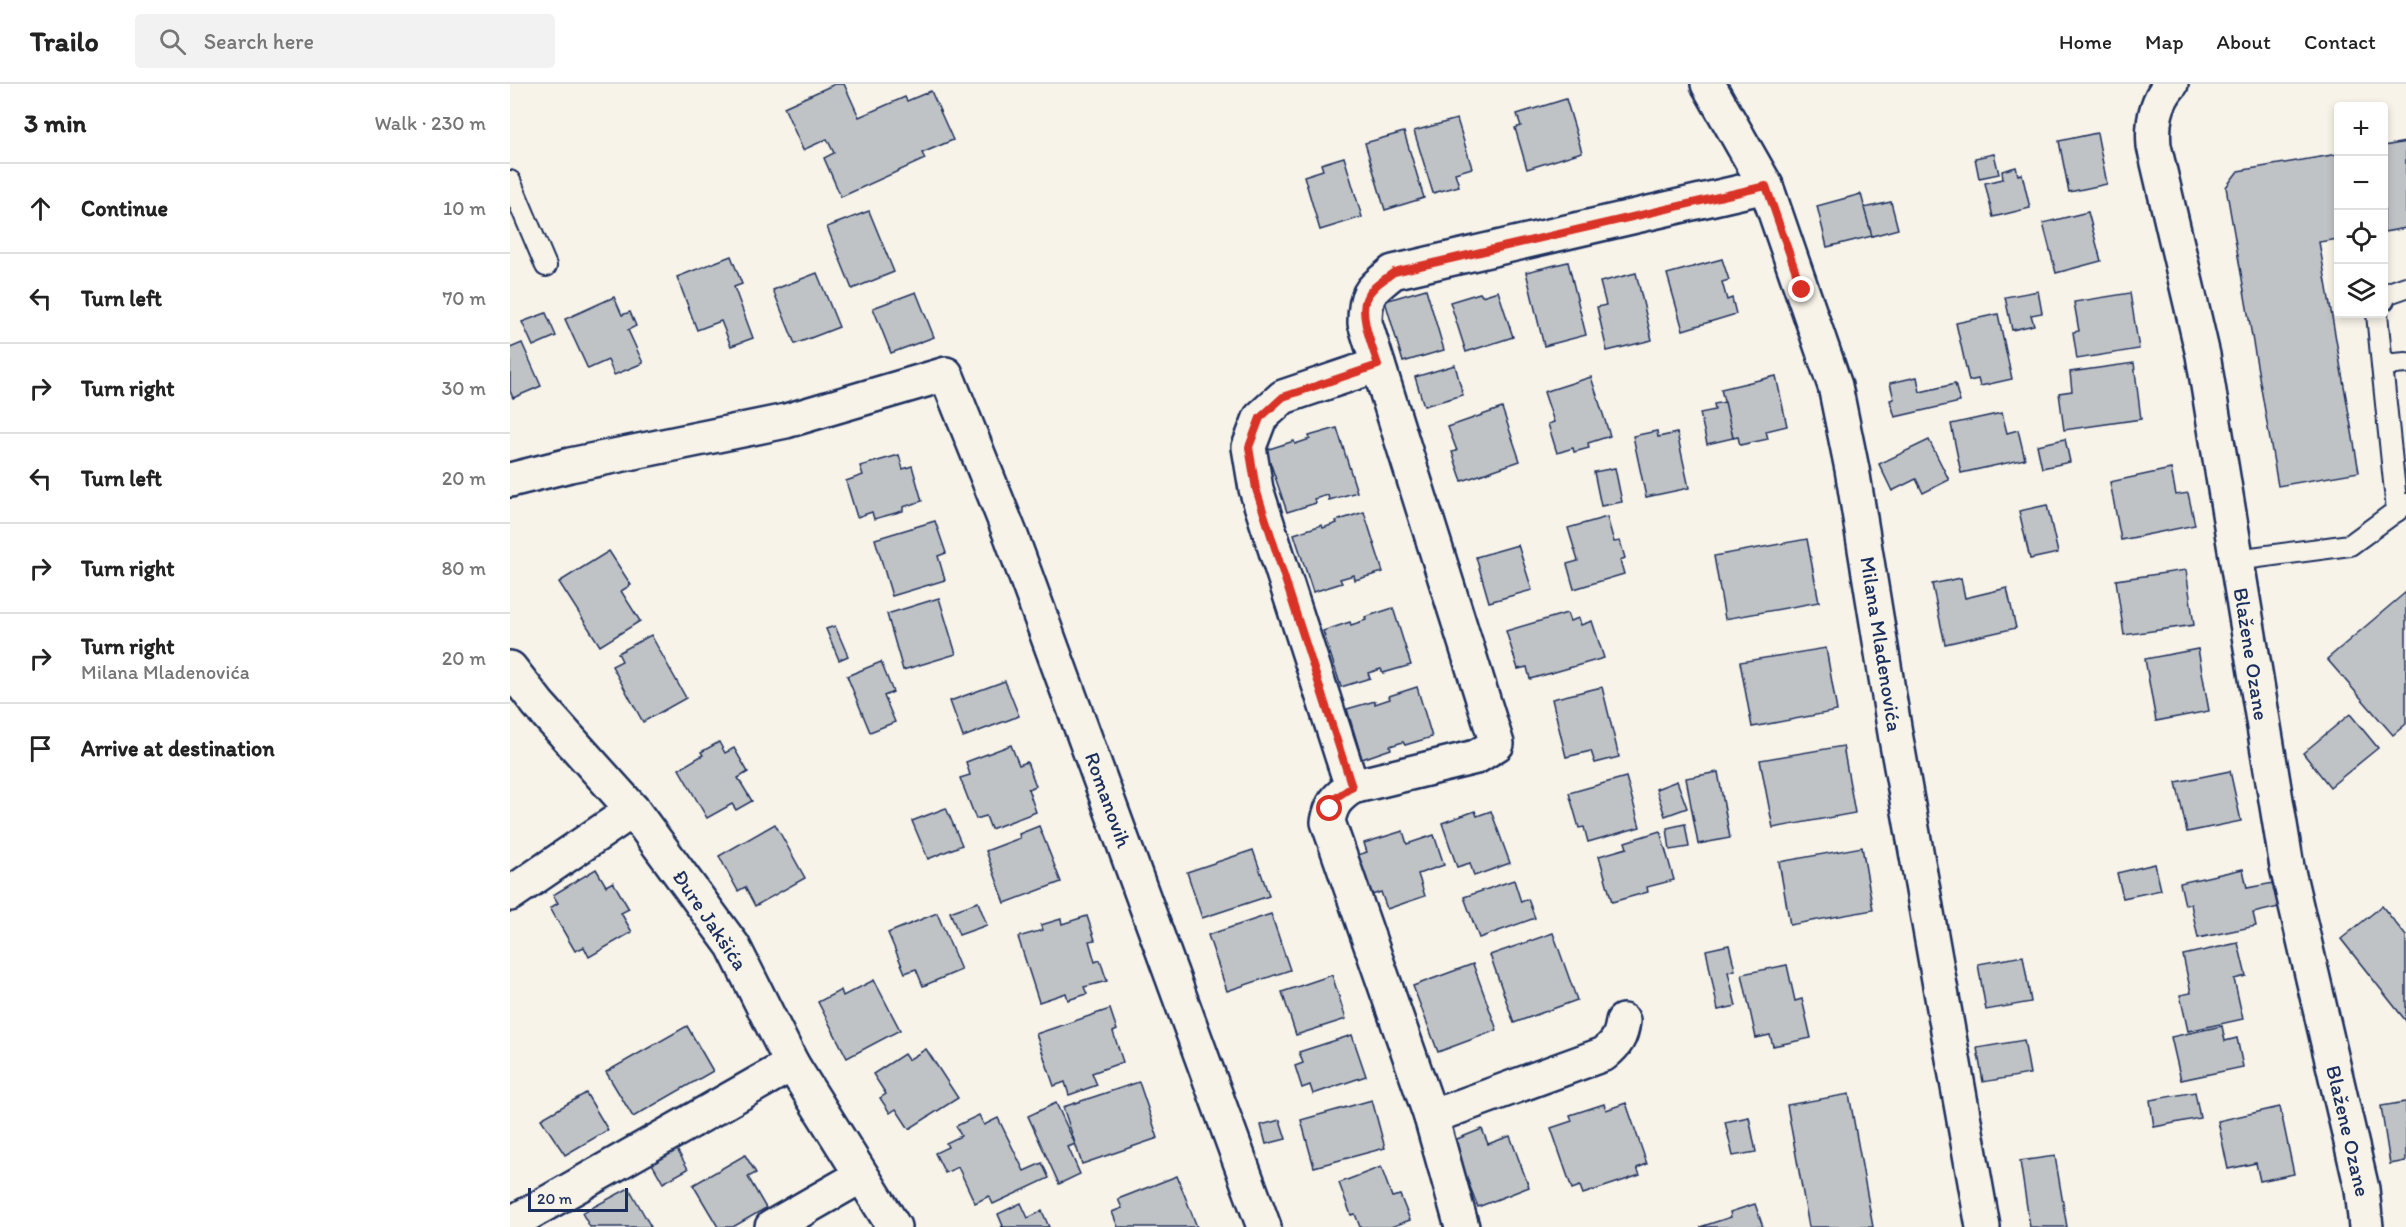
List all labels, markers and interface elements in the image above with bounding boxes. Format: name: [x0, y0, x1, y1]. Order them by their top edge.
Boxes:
search box: [135, 14, 555, 68]
text: Trailo: [30, 24, 99, 58]
icon: search: [156, 25, 189, 58]
text: Search here: [204, 28, 314, 55]
text: Home: [2059, 29, 2112, 54]
text: Map: [2145, 29, 2184, 54]
text: About: [2217, 29, 2271, 54]
text: Contact: [2304, 29, 2376, 54]
map controls: [2334, 102, 2388, 318]
button: +: [2334, 102, 2388, 156]
text: 3 min: [24, 107, 86, 139]
text: Walk · 230 m: [374, 111, 486, 135]
button: −: [2334, 156, 2388, 210]
icon: ahead: [24, 192, 57, 225]
text: Continue: [81, 195, 168, 222]
text: 10 m: [443, 196, 486, 220]
button: locate: [2334, 210, 2388, 264]
button: layers: [2334, 264, 2388, 318]
route end: [1788, 276, 1814, 302]
icon: left: [24, 282, 57, 315]
text: Turn left: [81, 285, 162, 312]
text: 70 m: [442, 286, 486, 310]
icon: right: [24, 372, 57, 405]
text: Turn right: [81, 375, 175, 402]
text: 30 m: [441, 376, 486, 400]
icon: left: [24, 462, 57, 495]
text: Turn left: [81, 465, 162, 492]
text: 20 m: [442, 466, 486, 490]
icon: right: [24, 552, 57, 585]
text: Turn right: [81, 555, 175, 582]
street label: Milana Mladenovića: [1855, 555, 1908, 733]
text: 80 m: [441, 556, 486, 580]
street label: Blažene Ozane: [2229, 586, 2274, 722]
text: Turn right: [81, 633, 175, 660]
icon: right: [24, 642, 57, 675]
text: 20 m: [442, 646, 486, 670]
text: Milana Mladenovića: [81, 660, 250, 684]
icon: arrive: [24, 732, 57, 765]
text: Arrive at destination: [81, 735, 275, 762]
street label: Romanovih: [1080, 749, 1137, 852]
route start: [1316, 795, 1342, 821]
street label: Đure Jakšića: [668, 865, 753, 975]
street label: Blažene Ozane: [2321, 1063, 2376, 1199]
scale bar: [528, 1185, 628, 1212]
text: 20 m: [537, 1189, 572, 1208]

